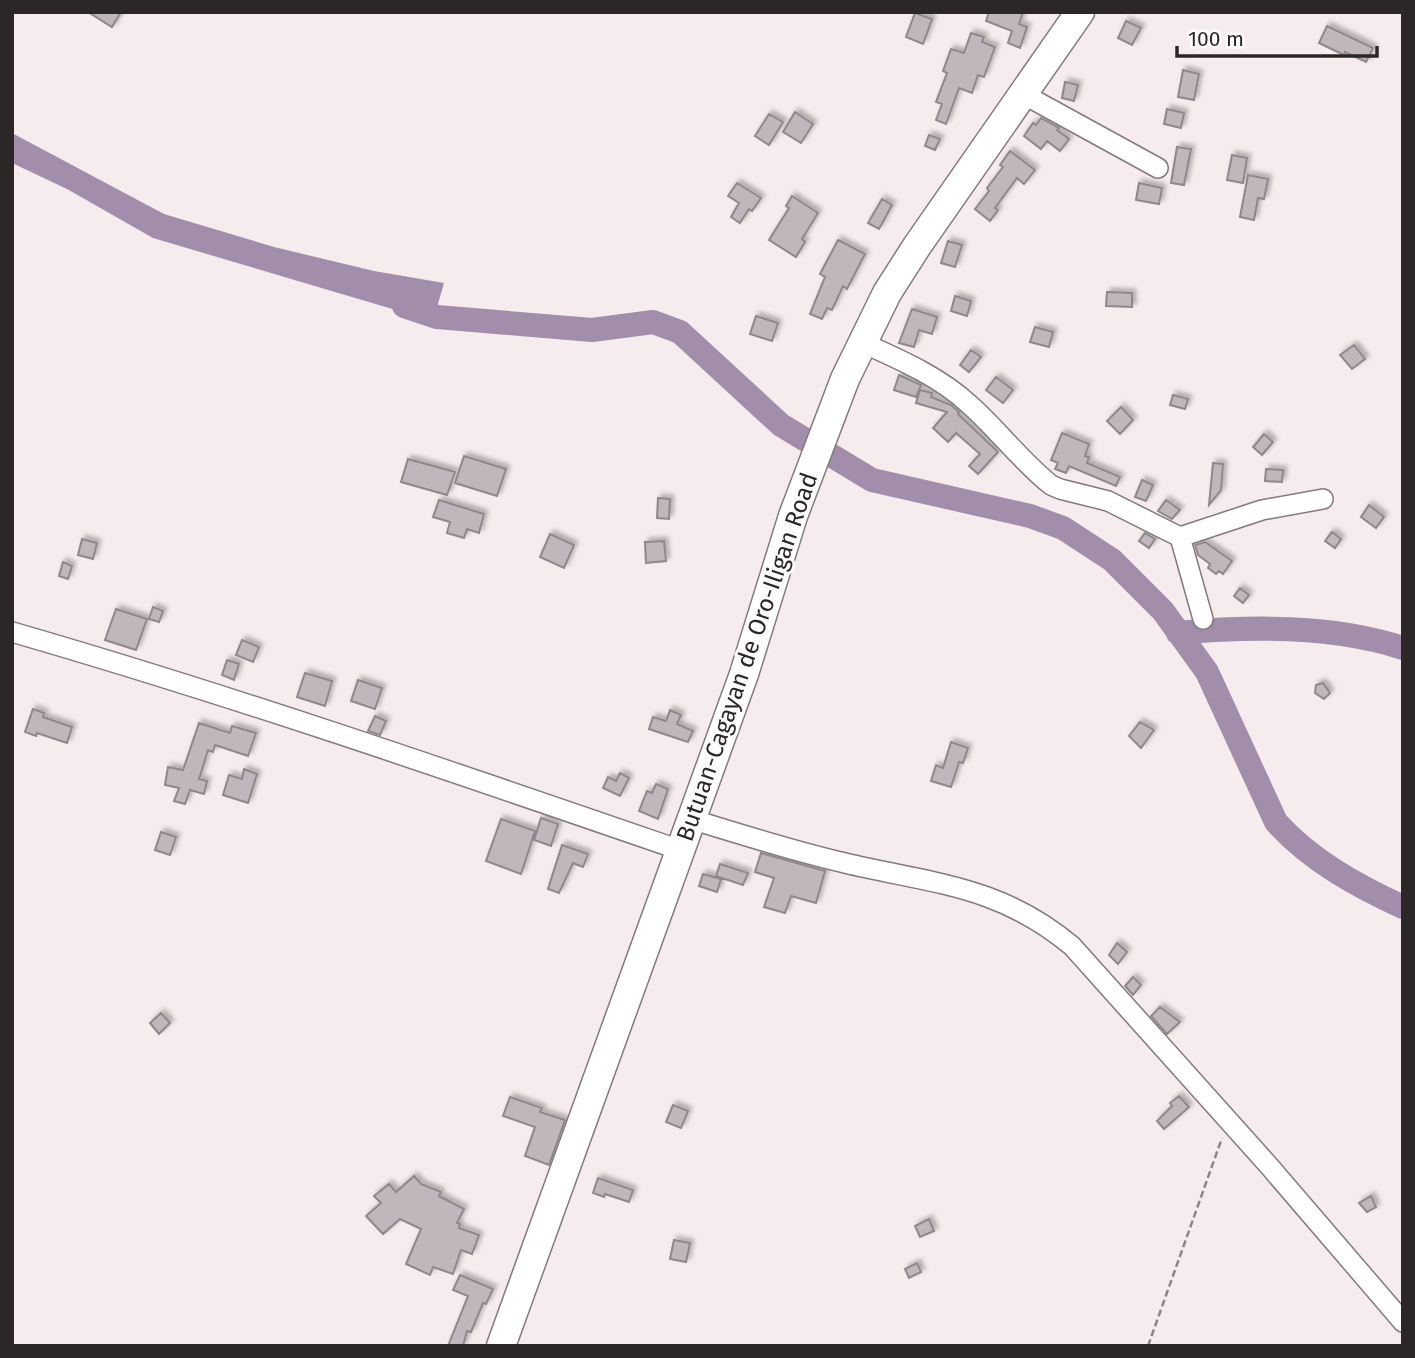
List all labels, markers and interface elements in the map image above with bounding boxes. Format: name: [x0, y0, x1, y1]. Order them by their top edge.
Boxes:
scale bar: [1177, 14, 1376, 58]
text: 100 m: [1188, 26, 1244, 52]
street label: Butuan-Cagayan de Oro-Iligan Road: [671, 469, 823, 845]

